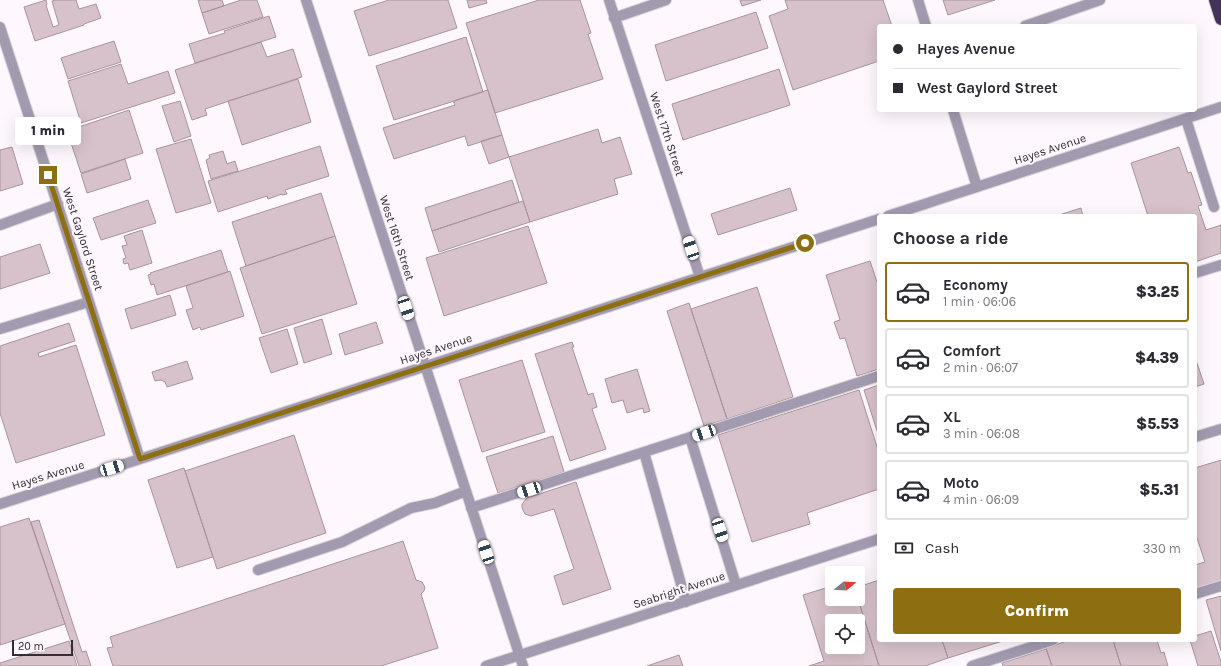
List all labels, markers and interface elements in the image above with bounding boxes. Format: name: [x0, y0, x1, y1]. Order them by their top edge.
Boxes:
text: Hayes Avenue: [917, 40, 1015, 58]
text: West Gaylord Street: [917, 79, 1058, 97]
street label: West 17th Street: [647, 90, 687, 178]
callout: 1 min: [15, 117, 81, 145]
text: 1 min: [31, 123, 65, 138]
street label: Hayes Avenue: [1012, 131, 1088, 167]
route end: [39, 166, 57, 184]
street label: West Gaylord Street: [60, 186, 106, 293]
street label: West 16th Street: [377, 194, 417, 283]
text: Choose a ride: [893, 227, 1008, 249]
route start: [796, 234, 814, 252]
car: [682, 235, 700, 261]
icon: car: [895, 274, 931, 310]
text: Economy: [943, 276, 1008, 294]
text: $3.25: [1136, 283, 1179, 301]
text: 1 min · 06:06: [943, 294, 1016, 309]
car: [397, 295, 415, 321]
street label: Hayes Avenue: [398, 331, 474, 367]
icon: car: [895, 340, 931, 376]
text: Comfort: [943, 342, 1001, 360]
text: $4.39: [1135, 349, 1179, 367]
text: 2 min · 06:07: [943, 360, 1018, 375]
icon: car: [895, 406, 931, 442]
text: XL: [943, 408, 961, 426]
text: $5.53: [1136, 415, 1179, 433]
car: [691, 424, 717, 442]
text: 3 min · 06:08: [943, 426, 1020, 441]
street label: Hayes Avenue: [10, 457, 86, 493]
car: [99, 459, 125, 477]
icon: car: [895, 472, 931, 508]
text: Moto: [943, 474, 979, 492]
car: [516, 481, 542, 499]
text: $5.31: [1139, 481, 1179, 499]
text: 4 min · 06:09: [943, 492, 1019, 507]
car: [711, 517, 729, 543]
icon: cash: [893, 537, 915, 559]
car: [477, 539, 495, 565]
text: Cash: [925, 539, 959, 557]
text: 330 m: [1143, 541, 1181, 556]
north arrow: [825, 566, 865, 606]
map controls: [825, 566, 865, 654]
street label: Seabright Avenue: [631, 569, 727, 611]
button: Confirm: [893, 588, 1181, 634]
button: locate: [825, 614, 865, 654]
scale bar: [12, 638, 73, 657]
text: 20 m: [18, 640, 44, 653]

